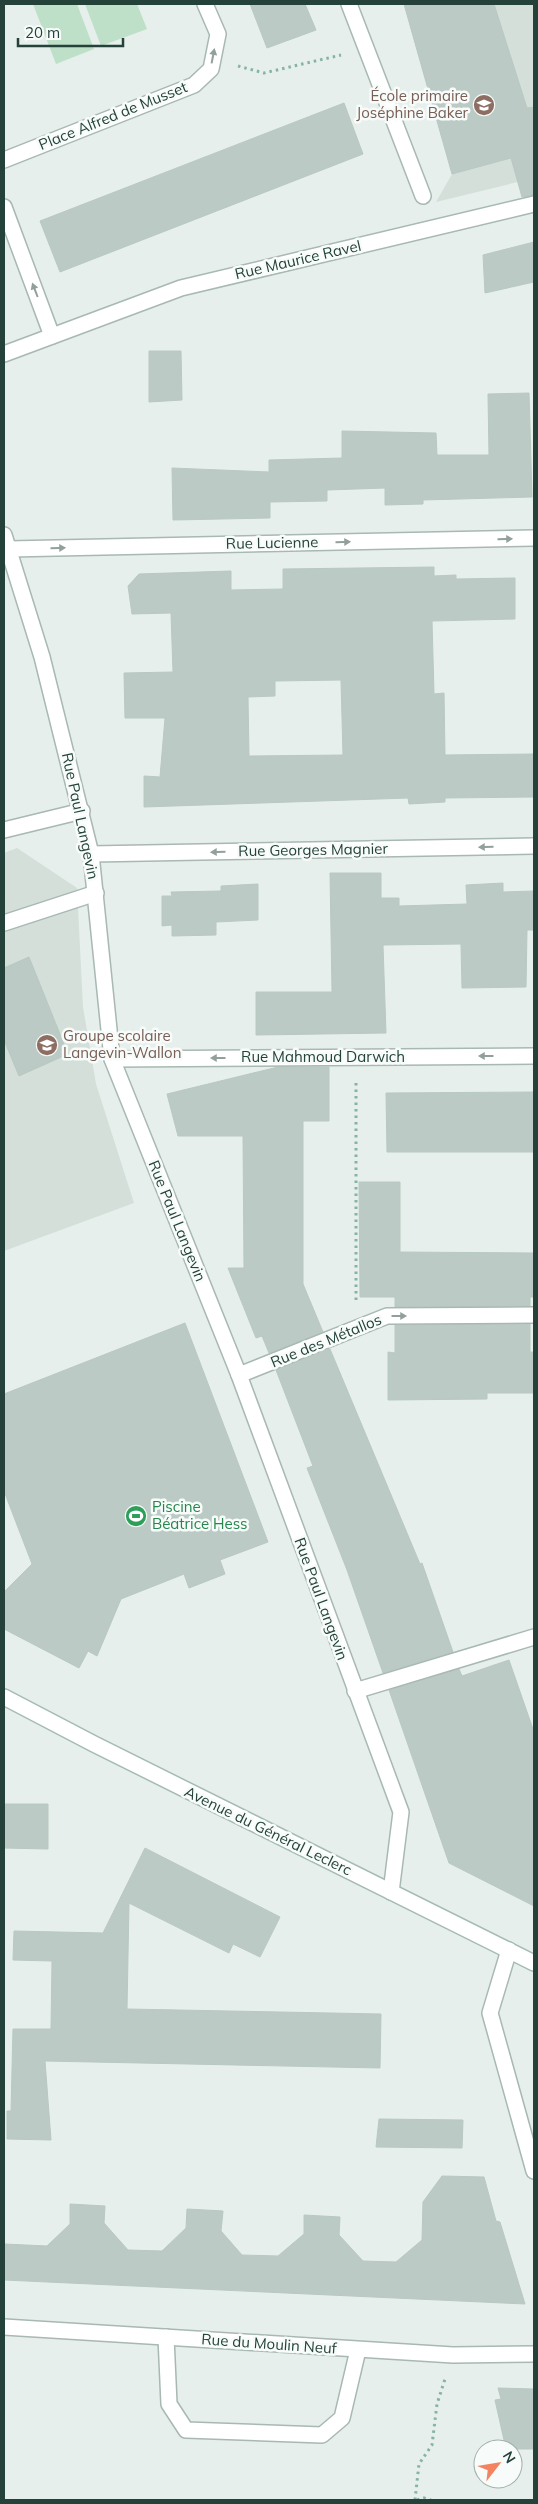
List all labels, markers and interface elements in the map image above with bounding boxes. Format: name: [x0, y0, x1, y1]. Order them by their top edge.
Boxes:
scale bar: [18, 15, 122, 47]
text: 20 m: [25, 23, 60, 42]
one-way arrow: [210, 47, 218, 63]
street label: Place Alfred de Musset: [36, 77, 190, 154]
place label: École primaire Joséphine Baker: [356, 86, 469, 122]
school or university icon: École primaire Joséphine Baker: [472, 93, 496, 117]
street label: Rue Maurice Ravel: [233, 236, 363, 283]
one-way arrow: [31, 282, 39, 297]
street label: Rue Lucienne: [225, 532, 318, 553]
one-way arrow: [498, 534, 514, 542]
one-way arrow: [335, 538, 351, 546]
one-way arrow: [50, 544, 66, 552]
street label: Rue Paul Langevin: [58, 751, 103, 881]
street label: Rue Georges Magnier: [238, 839, 388, 860]
one-way arrow: [477, 843, 493, 851]
one-way arrow: [210, 848, 226, 856]
place label: Groupe scolaire Langevin-Wallon: [63, 1026, 181, 1062]
school or university icon: Groupe scolaire Langevin-Wallon: [35, 1033, 59, 1057]
street label: Rue Mahmoud Darwich: [241, 1047, 405, 1066]
one-way arrow: [477, 1052, 493, 1060]
one-way arrow: [210, 1054, 226, 1062]
street label: Rue Paul Langevin: [144, 1157, 210, 1284]
street label: Rue des Métallos: [268, 1310, 384, 1371]
one-way arrow: [391, 1312, 407, 1320]
place label: Piscine Béatrice Hess: [152, 1497, 248, 1533]
sports icon: Piscine Béatrice Hess: [124, 1504, 148, 1528]
street label: Rue Paul Langevin: [290, 1535, 352, 1663]
street label: Avenue du Général Leclerc: [181, 1782, 355, 1879]
street label: Rue du Moulin Neuf: [201, 2329, 338, 2358]
north arrow: [473, 2439, 523, 2489]
text: N: [499, 2448, 520, 2466]

